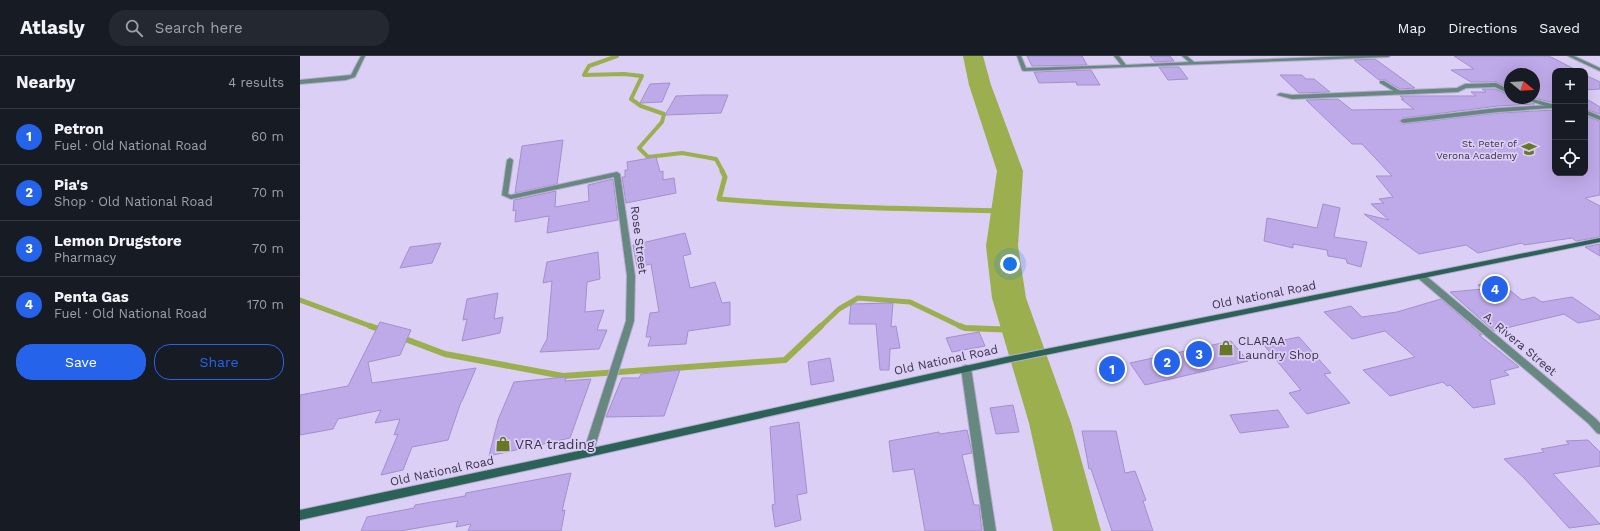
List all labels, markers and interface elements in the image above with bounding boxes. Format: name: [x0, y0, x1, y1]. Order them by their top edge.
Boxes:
search box: [109, 10, 389, 46]
text: Atlasly: [20, 16, 85, 39]
icon: search: [123, 17, 145, 39]
text: Search here: [155, 19, 243, 37]
text: Map: [1398, 20, 1426, 36]
text: Directions: [1448, 20, 1517, 36]
text: Saved: [1539, 20, 1580, 36]
north arrow: [1504, 68, 1540, 104]
map controls: [1552, 68, 1588, 176]
button: +: [1552, 68, 1588, 104]
text: Nearby: [16, 72, 75, 92]
text: 4 results: [228, 75, 284, 90]
button: −: [1552, 104, 1588, 140]
text: Petron: [54, 120, 104, 138]
text: 1: [26, 129, 32, 144]
text: 60 m: [251, 129, 284, 144]
text: Fuel · Old National Road: [54, 138, 207, 153]
place label: St. Peter of Verona Academy: [1436, 138, 1518, 161]
school or university icon: St. Peter of Verona Academy: [1520, 140, 1538, 158]
button: locate: [1552, 140, 1588, 176]
text: Pia's: [54, 176, 88, 194]
text: 2: [25, 185, 33, 200]
text: 70 m: [252, 185, 284, 200]
text: Shop · Old National Road: [54, 194, 213, 209]
street label: Rose Street: [628, 205, 650, 275]
text: Lemon Drugstore: [54, 232, 182, 250]
text: 3: [25, 241, 33, 256]
text: 70 m: [252, 241, 284, 256]
text: Pharmacy: [54, 250, 116, 265]
your location: [1000, 254, 1020, 274]
pin: 4: [1482, 274, 1508, 304]
street label: Old National Road: [1211, 278, 1317, 312]
text: Penta Gas: [54, 288, 129, 306]
text: 4: [25, 297, 33, 312]
text: 170 m: [247, 297, 284, 312]
text: Fuel · Old National Road: [54, 306, 207, 321]
street label: A. Rivera Street: [1481, 309, 1559, 379]
place label: CLARAA Laundry Shop: [1238, 334, 1319, 362]
pin: 3: [1186, 339, 1212, 369]
shop icon: CLARAA Laundry Shop: [1217, 339, 1235, 357]
street label: Old National Road: [893, 342, 999, 378]
button: Save: [16, 344, 146, 380]
button: Share: [154, 344, 284, 380]
pin: 2: [1154, 347, 1180, 377]
pin: 1: [1099, 354, 1125, 384]
shop icon: VRA trading: [494, 435, 512, 453]
place label: VRA trading: [515, 436, 595, 452]
street label: Old National Road: [389, 453, 495, 489]

